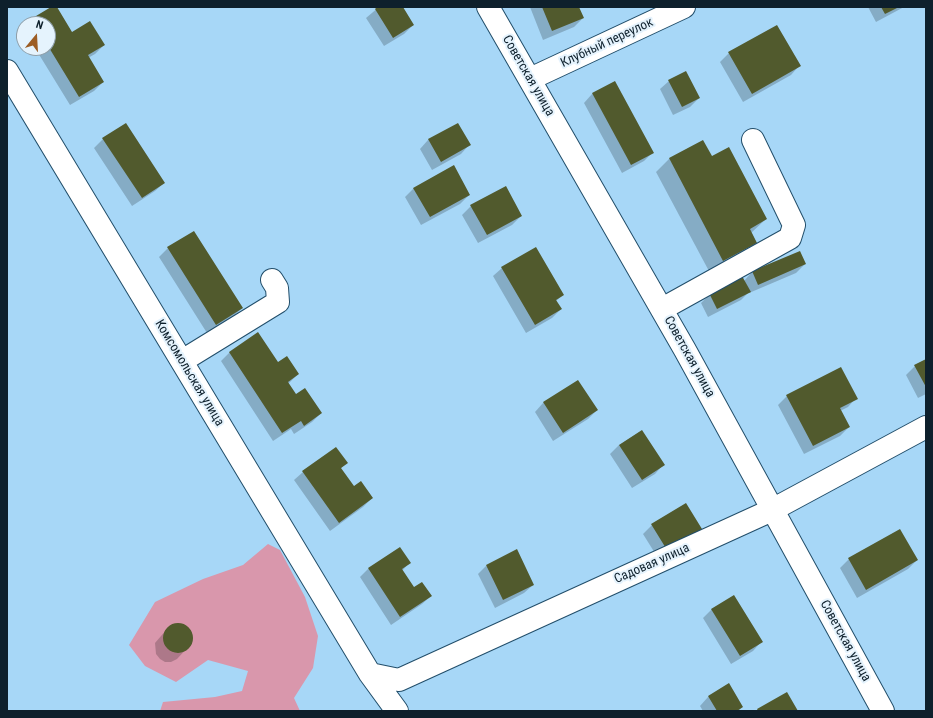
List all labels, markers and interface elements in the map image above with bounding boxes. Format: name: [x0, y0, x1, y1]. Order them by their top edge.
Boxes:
street label: Клубный переулок: [558, 15, 656, 71]
north arrow: [16, 16, 56, 56]
text: N: [34, 18, 45, 32]
street label: Советская улица: [499, 33, 557, 119]
street label: Советская улица: [660, 314, 718, 400]
street label: Комсомольская улица: [151, 317, 227, 429]
street label: Садовая улица: [612, 540, 692, 588]
street label: Советская улица: [816, 598, 874, 684]

